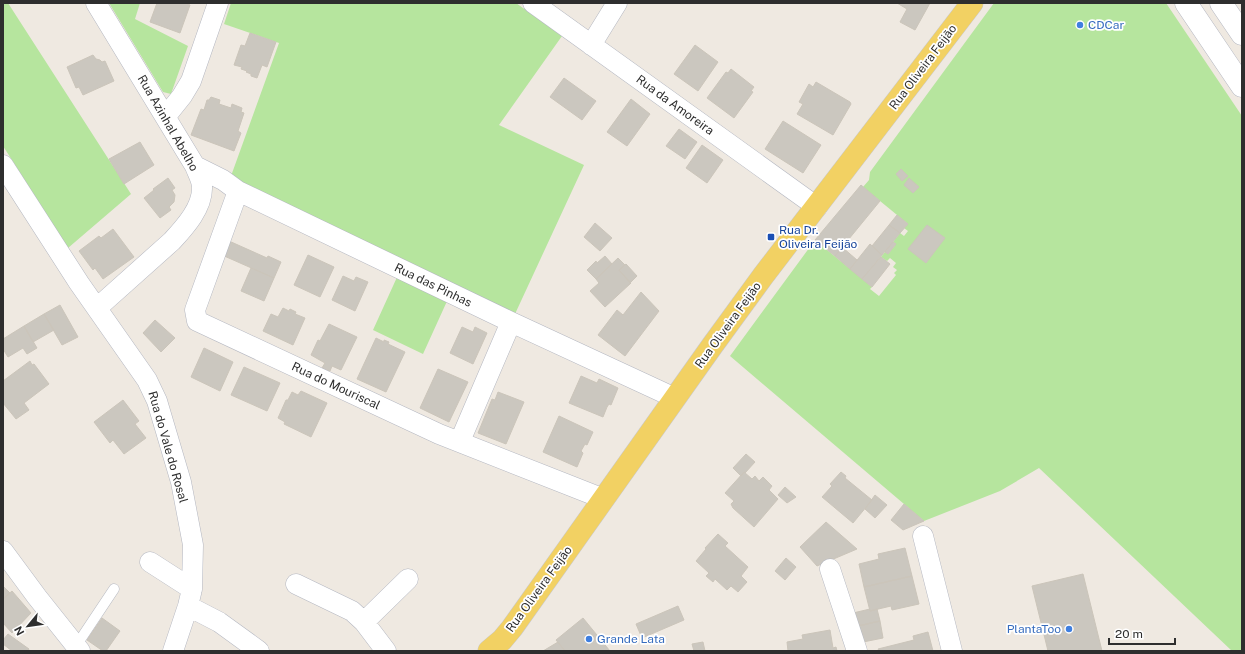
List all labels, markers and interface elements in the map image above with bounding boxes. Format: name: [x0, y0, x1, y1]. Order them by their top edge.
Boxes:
place label: CDCar: [1088, 18, 1124, 32]
marker: CDCar: [1075, 20, 1085, 30]
street label: Rua Oliveira Feijão: [886, 22, 960, 112]
street label: Rua Azinhal Abelho: [135, 72, 201, 174]
street label: Rua da Amoreira: [634, 72, 716, 138]
place label: Rua Dr. Oliveira Feijão: [779, 223, 858, 251]
marker: Rua Dr. Oliveira Feijão: [766, 232, 776, 242]
street label: Rua das Pinhas: [392, 260, 474, 310]
street label: Rua Oliveira Feijão: [692, 279, 764, 371]
street label: Rua do Mouriscal: [290, 359, 383, 413]
street label: Rua do Vale do Rosal: [145, 389, 191, 505]
street label: Rua Oliveira Feijão: [503, 543, 575, 635]
north arrow: [8, 606, 48, 646]
scale bar: [1109, 620, 1175, 646]
place label: PlantaToo: [1007, 622, 1061, 636]
text: N: [12, 624, 27, 638]
marker: PlantaToo: [1064, 624, 1074, 634]
text: 20 m: [1115, 627, 1143, 641]
place label: Grande Lata: [597, 632, 665, 646]
marker: Grande Lata: [584, 634, 594, 644]

